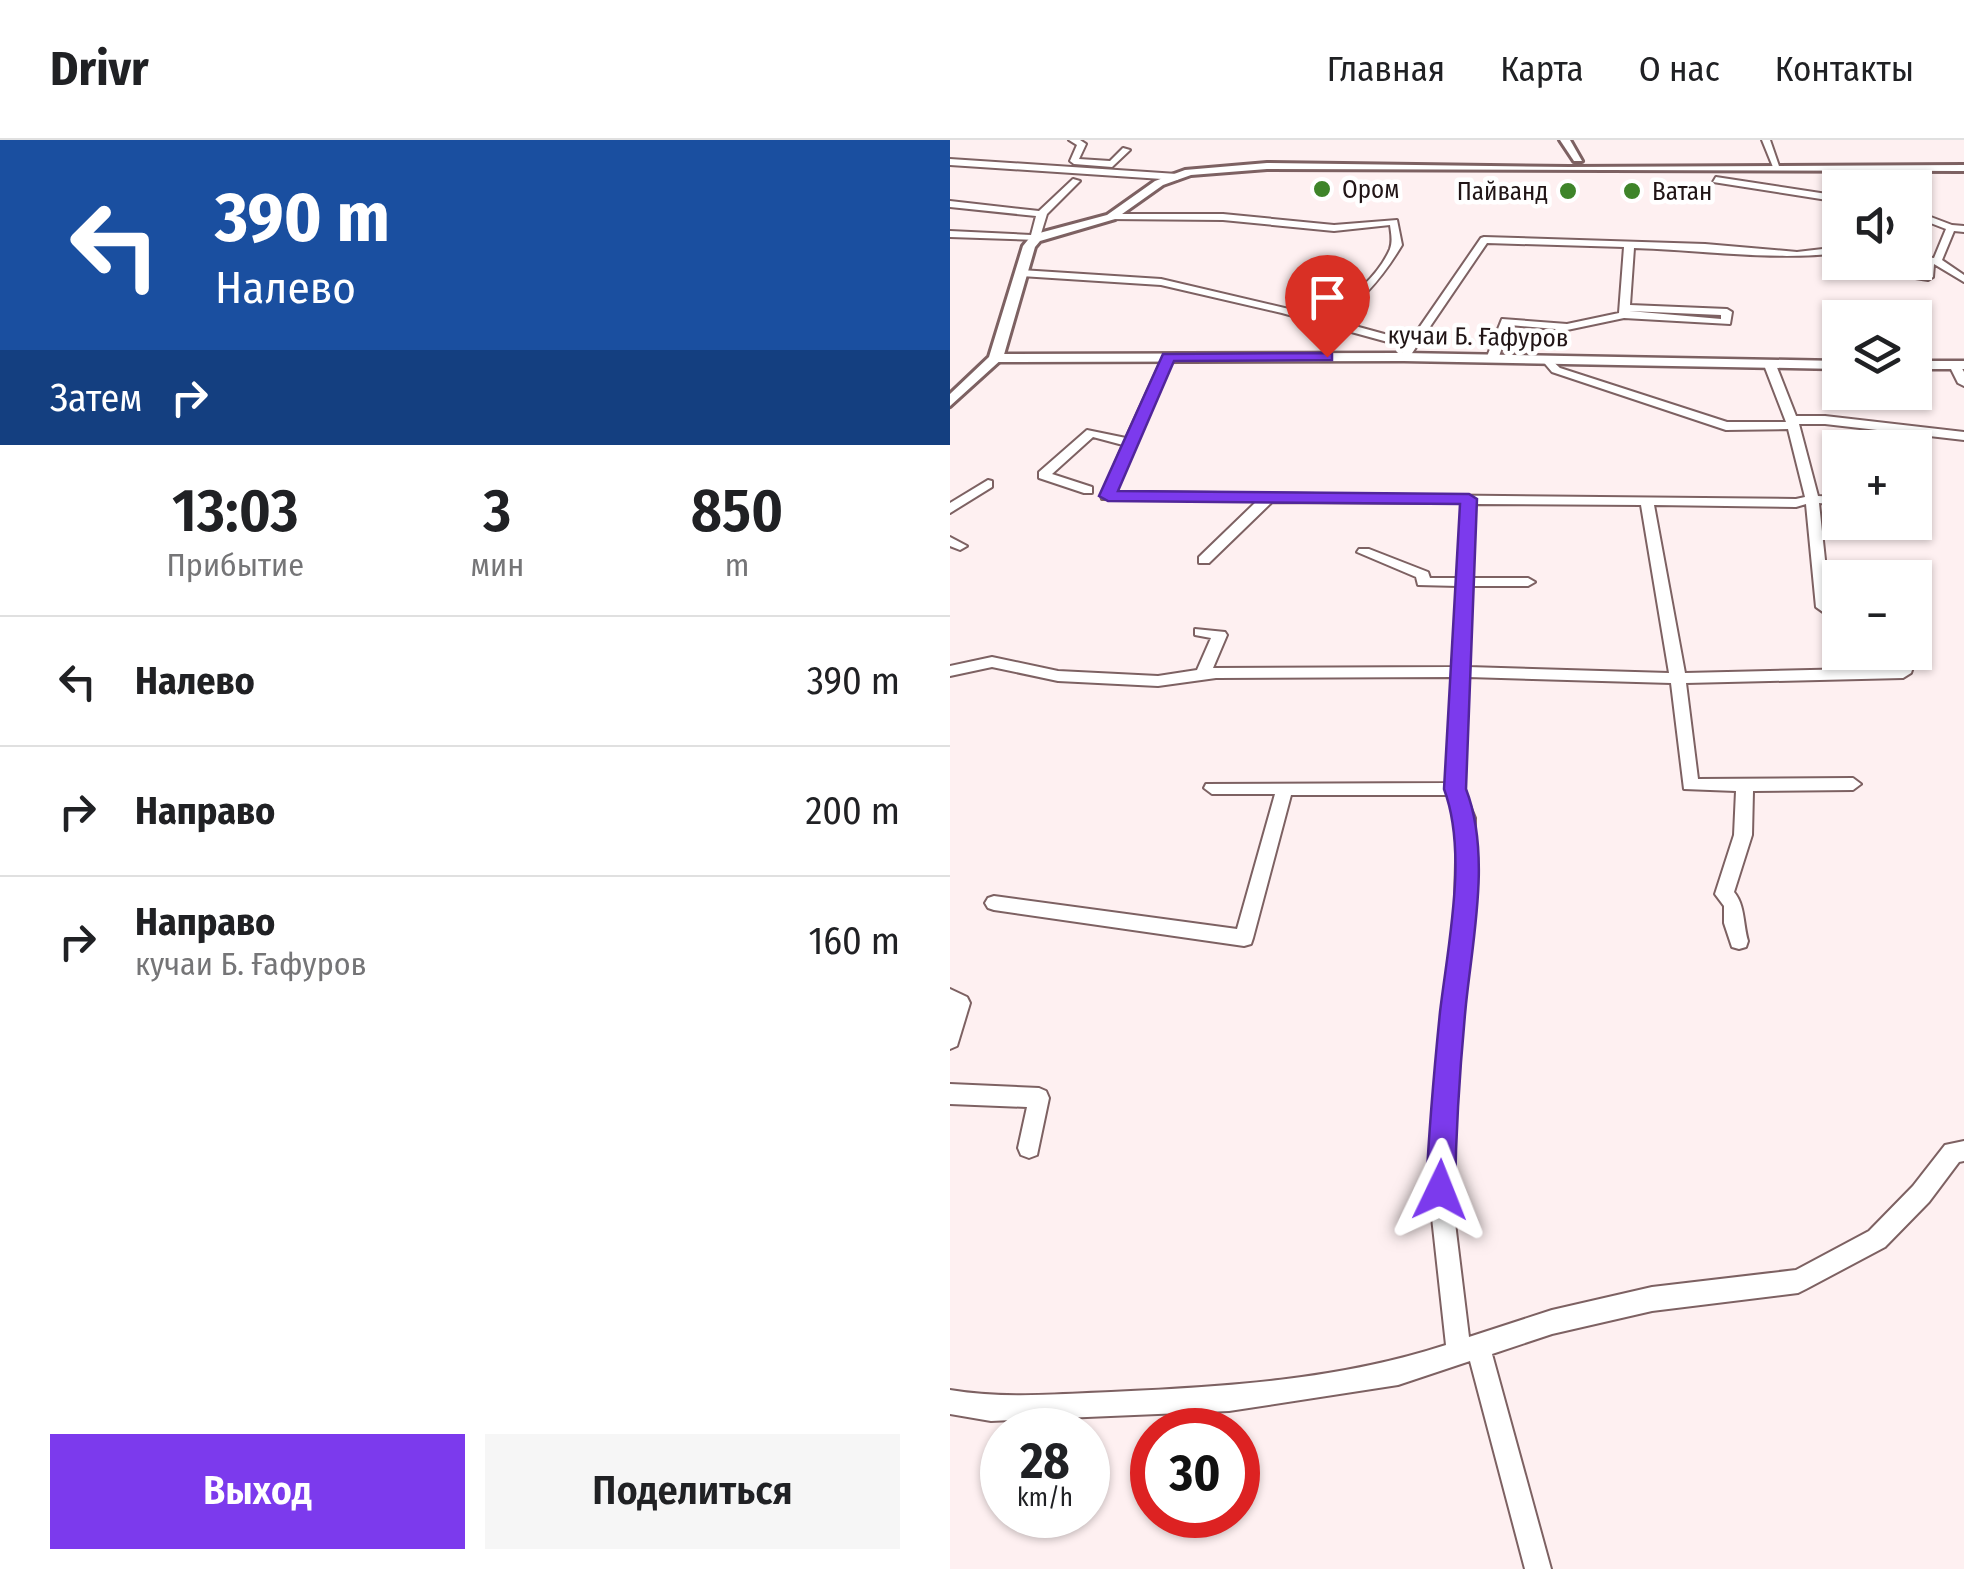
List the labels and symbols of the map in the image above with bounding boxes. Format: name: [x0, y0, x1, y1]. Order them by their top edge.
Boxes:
place label: Ором: [1342, 175, 1399, 205]
place label: Пайванд: [1457, 177, 1548, 207]
place label: Ватан: [1652, 177, 1712, 207]
marker: Ором: [1311, 178, 1333, 200]
marker: Пайванд: [1557, 180, 1579, 202]
marker: Ватан: [1621, 180, 1643, 202]
pin: [1285, 255, 1370, 358]
street label: кучаи Б. Ғафуров: [1387, 320, 1569, 354]
position arrow: [1388, 1138, 1492, 1242]
speed limit sign: 30: [1130, 1408, 1260, 1538]

